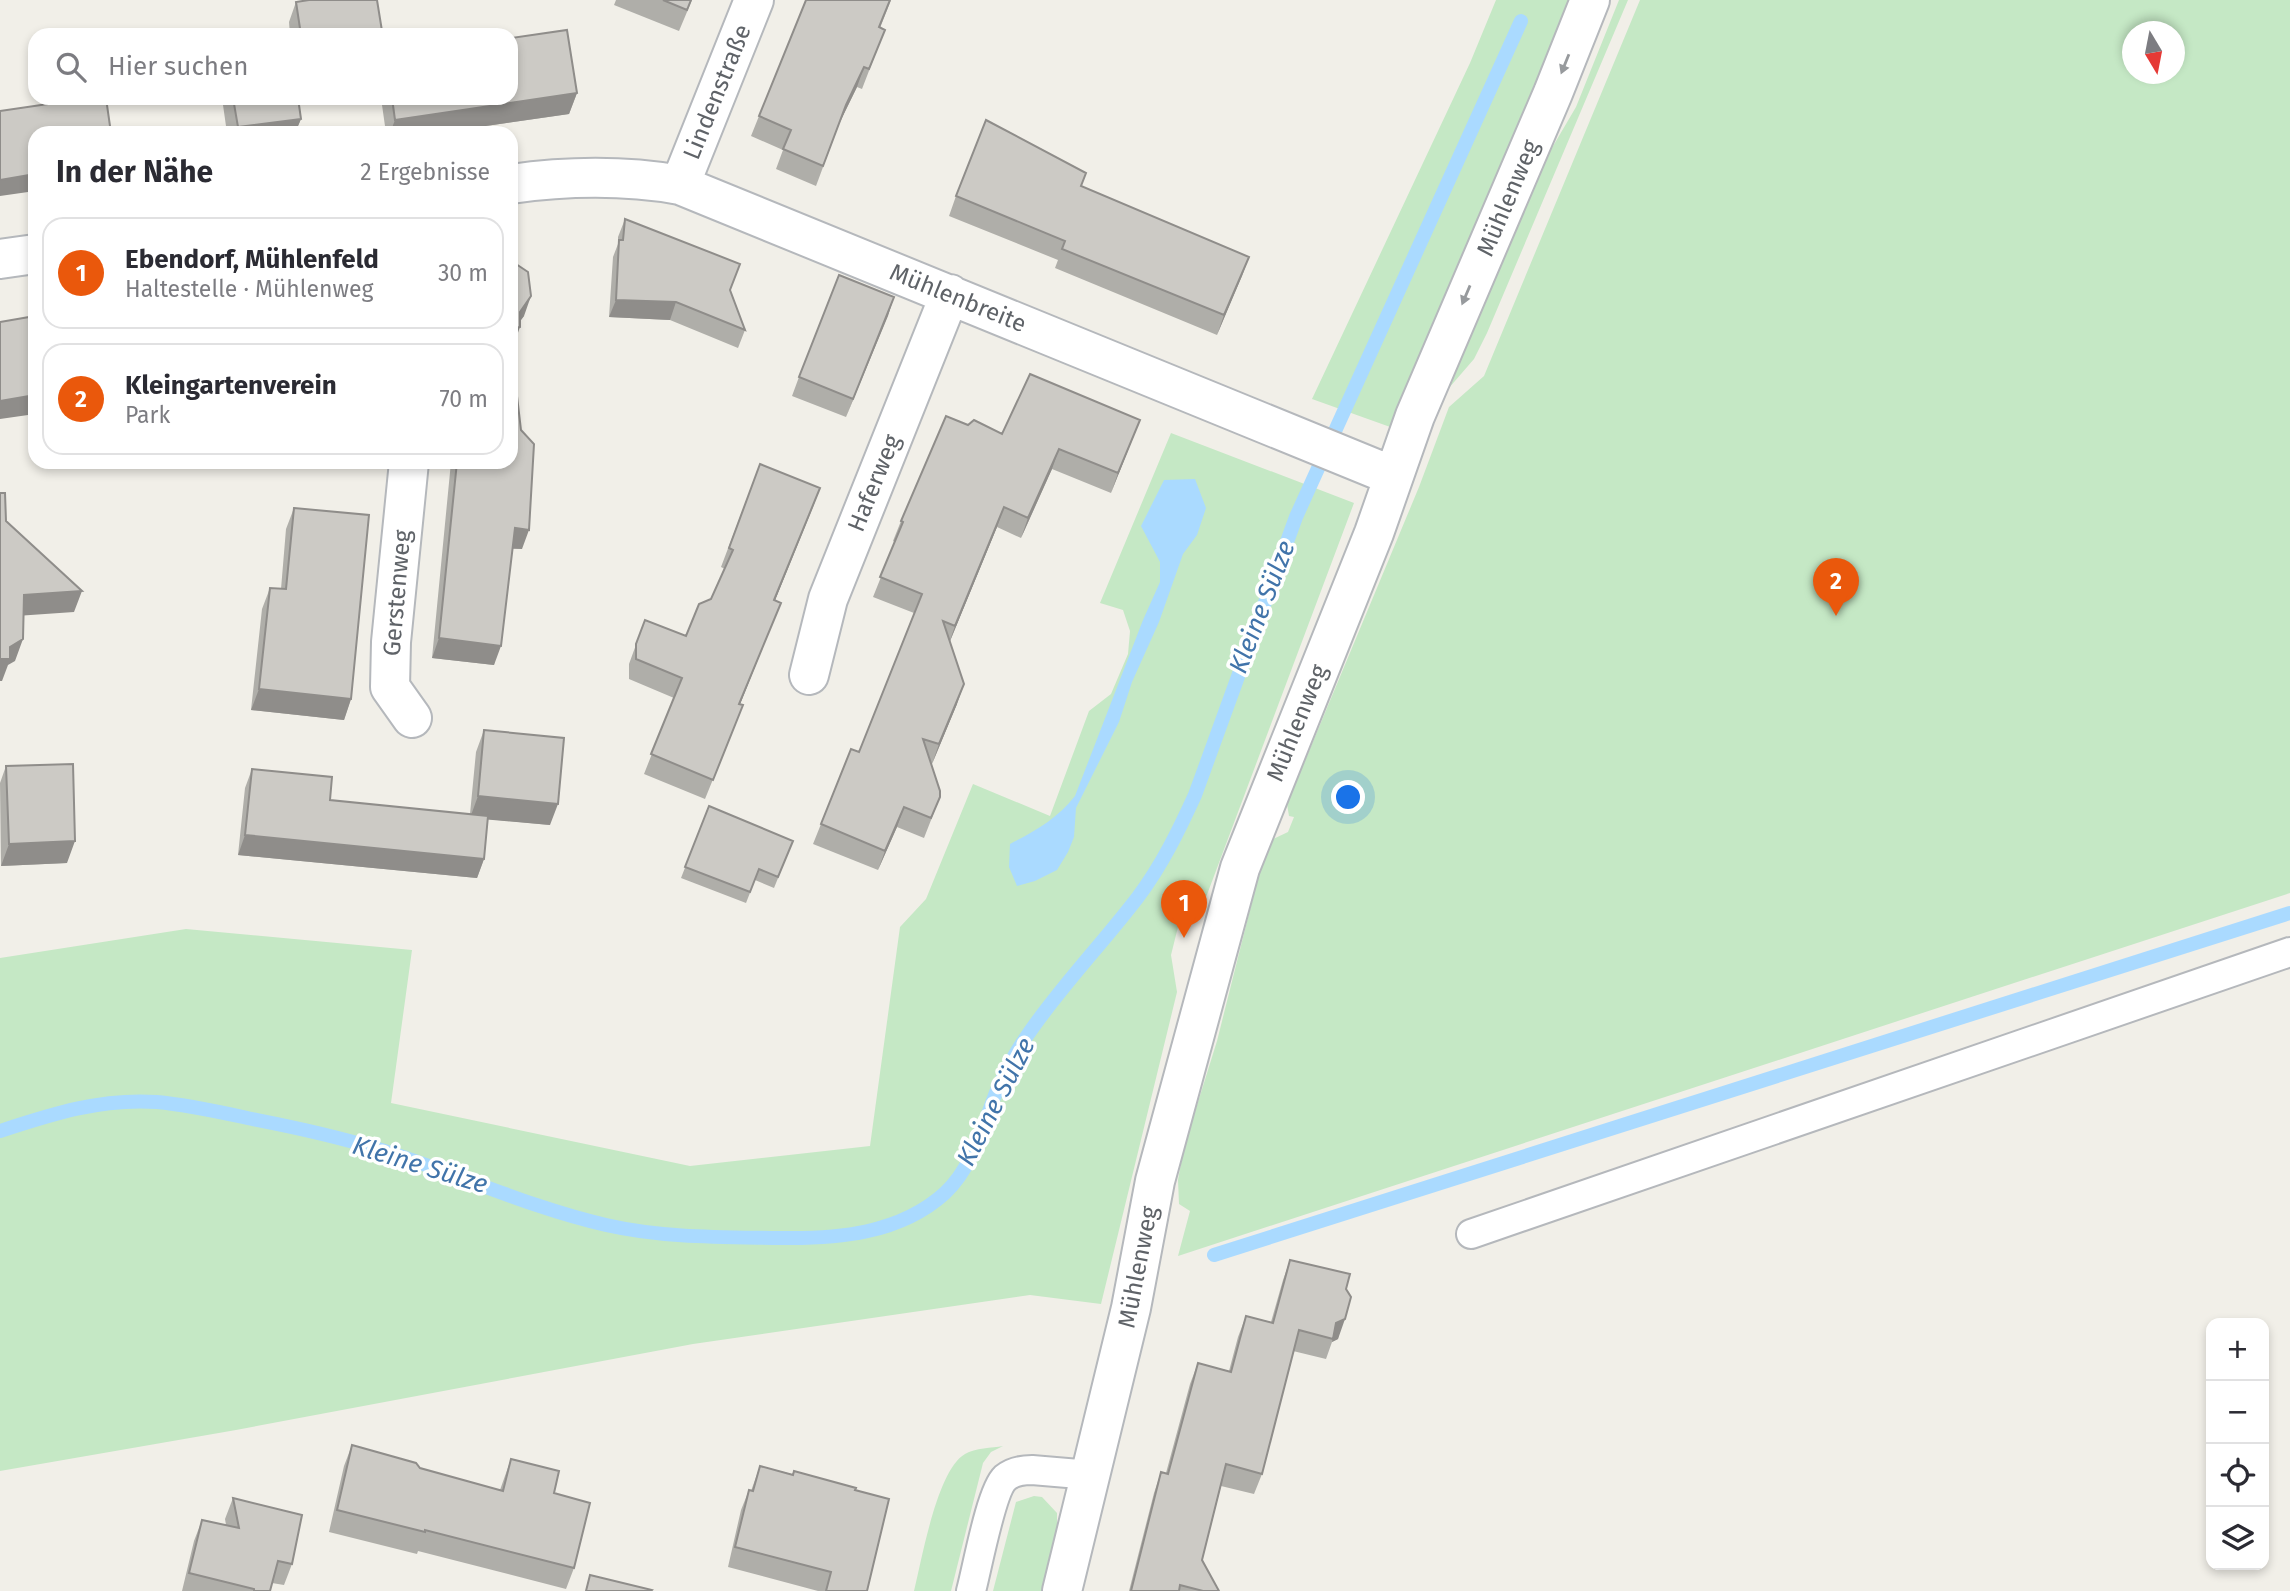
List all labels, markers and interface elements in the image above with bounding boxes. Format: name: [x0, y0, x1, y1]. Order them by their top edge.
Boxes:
street label: Lindenstraße: [677, 20, 757, 164]
north arrow: [2122, 21, 2185, 84]
search box: [28, 28, 518, 105]
icon: search: [52, 48, 90, 86]
text: Hier suchen: [108, 51, 248, 82]
one-way arrow: [1559, 53, 1570, 74]
street label: Mühlenweg: [1471, 135, 1545, 260]
text: In der Nähe: [56, 154, 213, 190]
text: 2 Ergebnisse: [360, 158, 490, 186]
text: Ebendorf, Mühlenfeld: [125, 244, 379, 275]
street label: Mühlenbreite: [886, 258, 1030, 338]
text: 1: [76, 259, 86, 287]
text: 30 m: [438, 259, 488, 287]
text: Haltestelle · Mühlenweg: [125, 275, 373, 303]
one-way arrow: [1460, 285, 1471, 306]
text: Kleingartenverein: [125, 370, 337, 401]
text: 2: [75, 385, 87, 413]
text: 70 m: [439, 385, 488, 413]
text: Park: [125, 401, 170, 429]
street label: Haferweg: [842, 430, 906, 536]
street label: Gerstenweg: [378, 528, 417, 657]
water label: Kleine Sülze: [1222, 536, 1302, 678]
pin: 2: [1813, 558, 1859, 616]
street label: Mühlenweg: [1261, 660, 1333, 786]
your location: [1331, 780, 1365, 814]
pin: 1: [1161, 880, 1207, 938]
water label: Kleine Sülze: [950, 1033, 1042, 1171]
water label: Kleine Sülze: [349, 1130, 491, 1200]
street label: Mühlenweg: [1112, 1203, 1164, 1330]
map controls: [2206, 1318, 2269, 1570]
button: +: [2206, 1318, 2269, 1381]
button: −: [2206, 1381, 2269, 1444]
button: locate: [2206, 1444, 2269, 1507]
button: layers: [2206, 1507, 2269, 1570]

